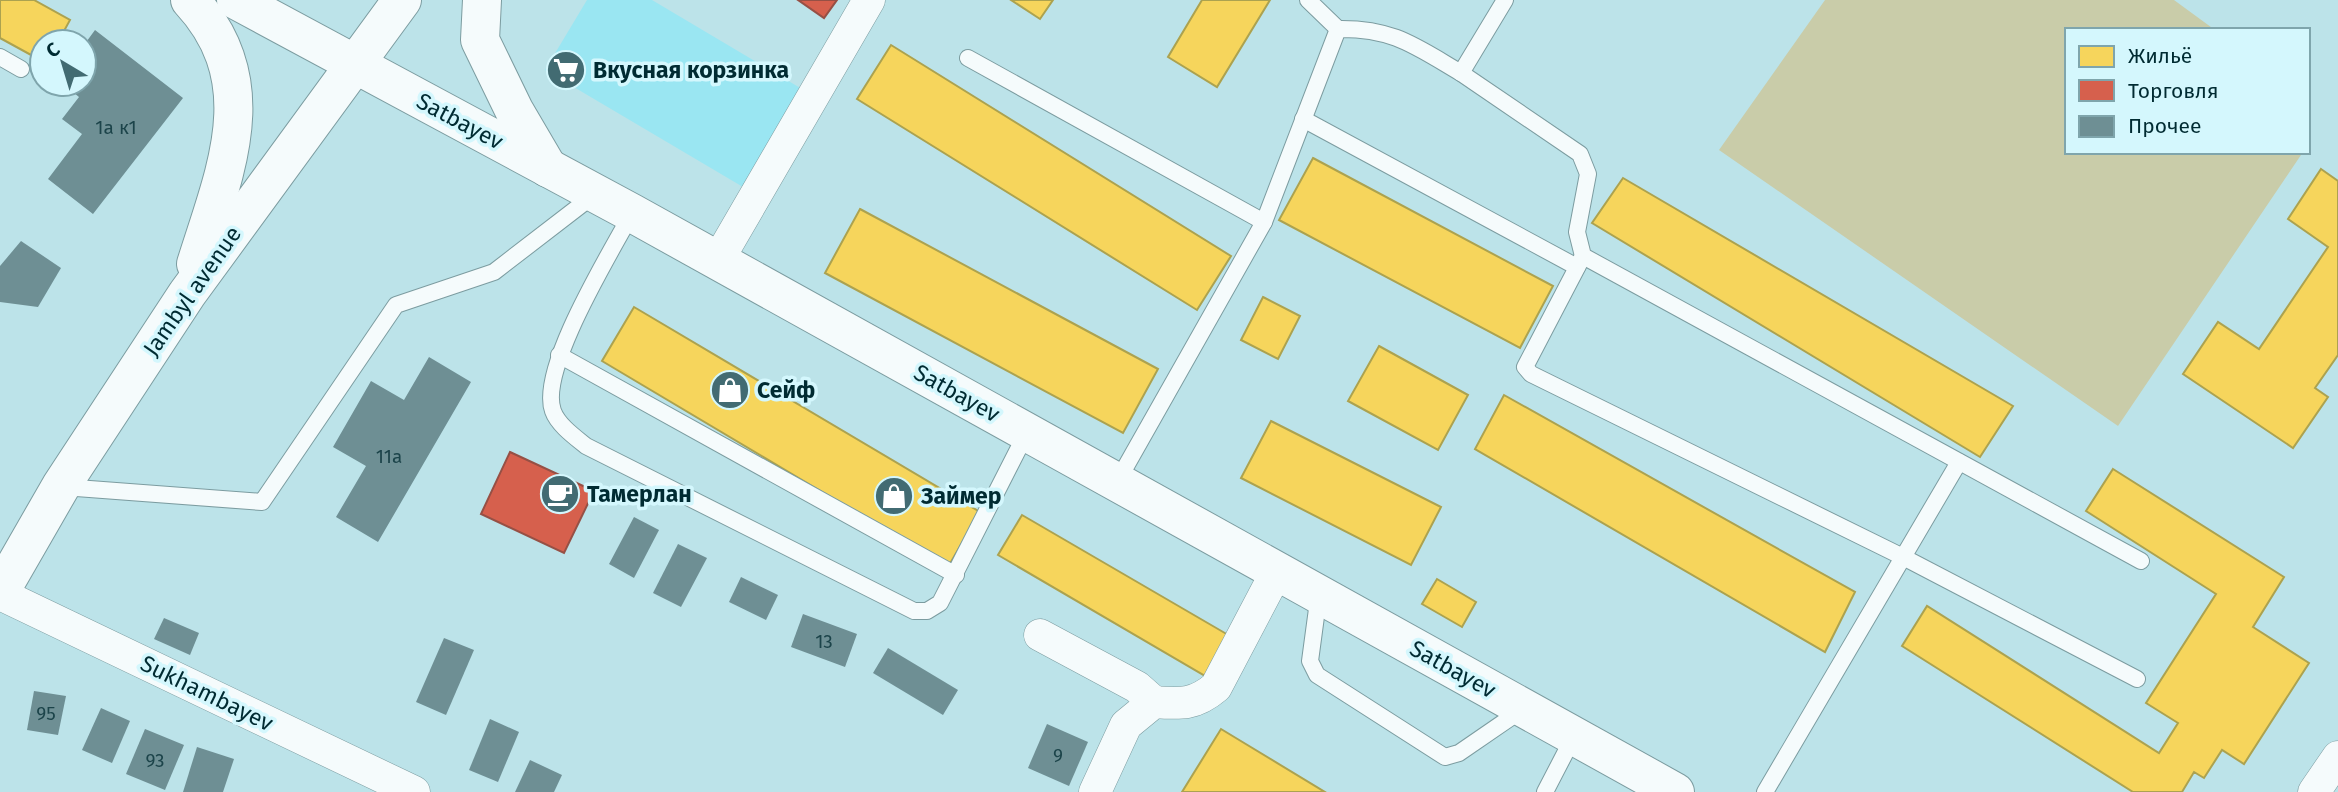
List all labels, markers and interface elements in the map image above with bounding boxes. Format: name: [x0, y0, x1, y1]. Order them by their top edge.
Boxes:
north arrow: [28, 28, 98, 98]
legend: [2065, 28, 2310, 154]
text: С: [41, 38, 64, 62]
text: Жильё: [2128, 43, 2192, 69]
supermarket icon: Вкусная корзинка: [545, 49, 587, 91]
place label: Вкусная корзинка: [593, 56, 789, 84]
text: Торговля: [2128, 78, 2219, 104]
street label: Satbayev: [412, 87, 509, 156]
text: Прочее: [2128, 113, 2201, 139]
house number: 1а к1: [95, 116, 137, 139]
street label: Jambyl avenue: [137, 221, 247, 361]
street label: Satbayev: [909, 358, 1005, 428]
shop icon: Сейф: [709, 369, 751, 411]
place label: Сейф: [757, 376, 815, 404]
house number: 11а: [376, 445, 402, 468]
cafe icon: Тамерлан: [539, 473, 581, 515]
shop icon: Займер: [873, 475, 915, 517]
place label: Тамерлан: [587, 480, 692, 508]
place label: Займер: [920, 482, 1002, 510]
house number: 13: [815, 630, 833, 653]
street label: Satbayev: [1405, 634, 1501, 704]
street label: Sukhambayev: [136, 649, 278, 737]
house number: 95: [36, 702, 56, 725]
house number: 9: [1053, 744, 1063, 767]
house number: 93: [145, 749, 165, 772]

